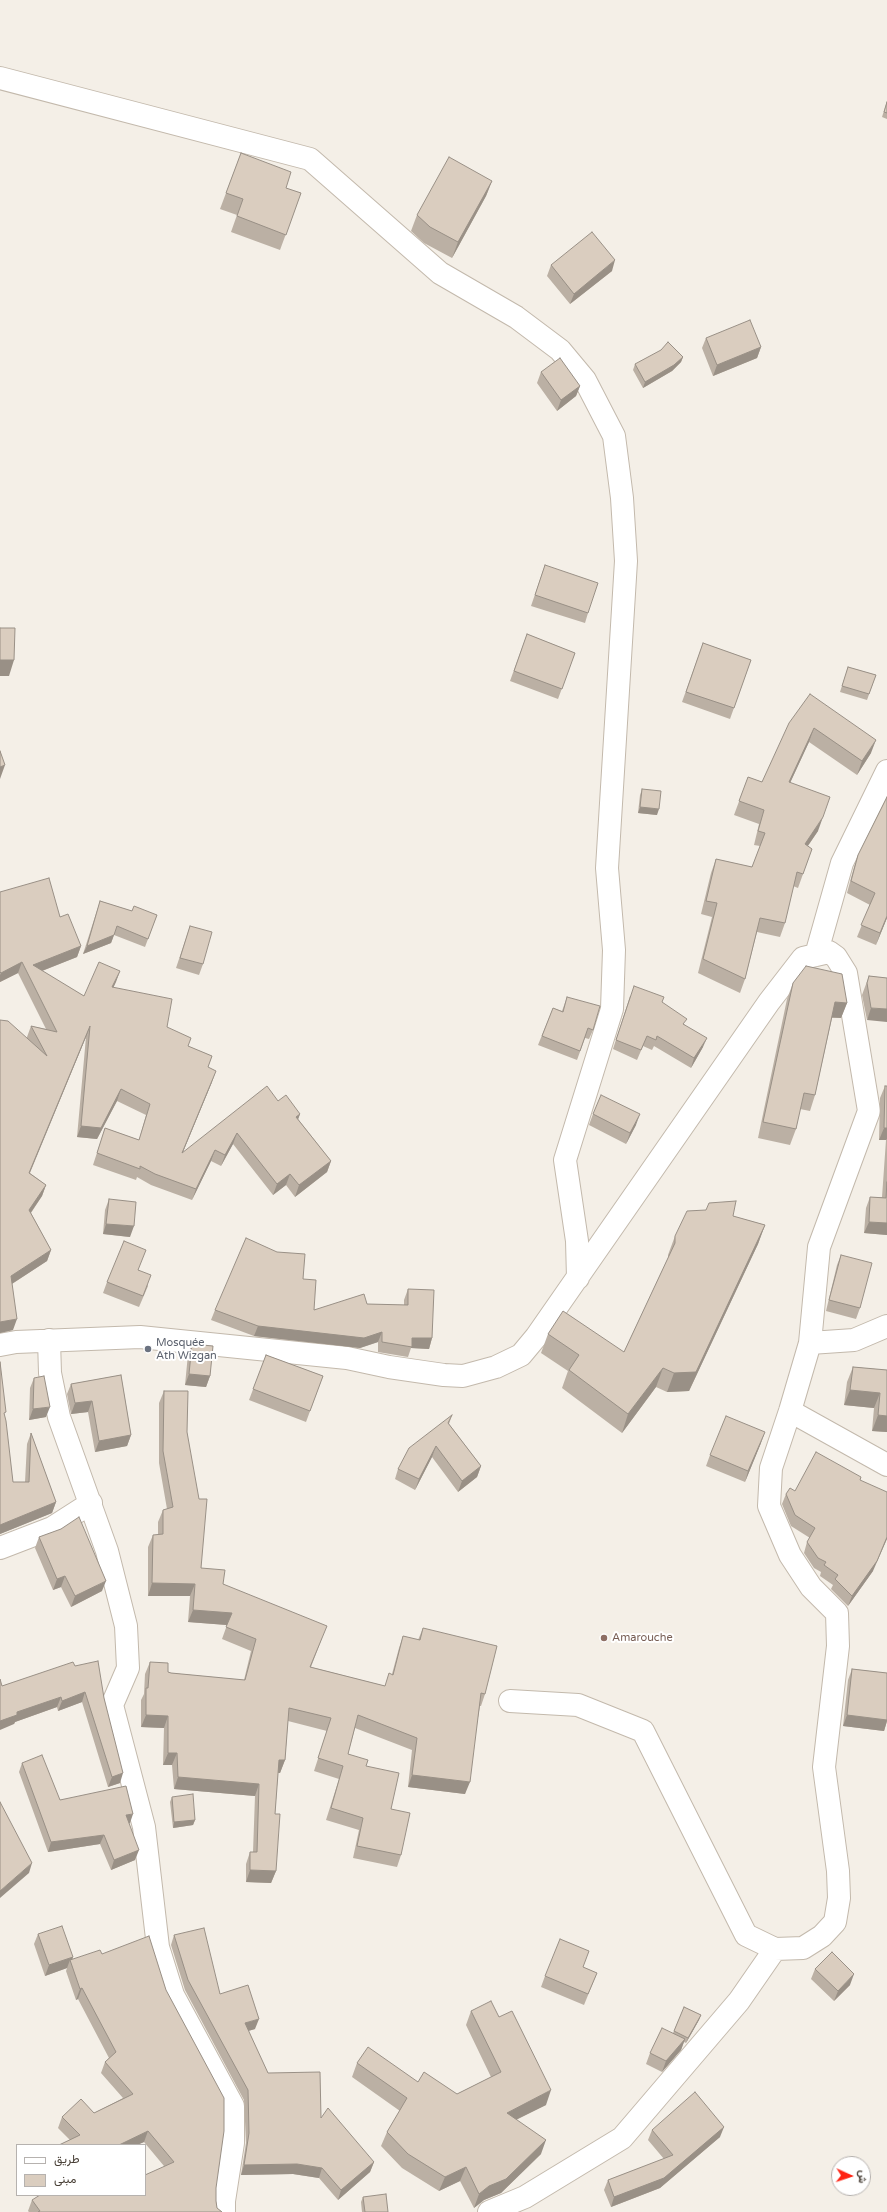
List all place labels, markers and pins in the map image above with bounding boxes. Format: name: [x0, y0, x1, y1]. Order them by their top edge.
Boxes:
place label: Mosquée Ath Wizgan: [156, 1336, 217, 1362]
marker: Mosquée Ath Wizgan: [143, 1344, 153, 1354]
place label: Amarouche: [612, 1631, 673, 1645]
marker: Amarouche: [599, 1633, 609, 1643]

